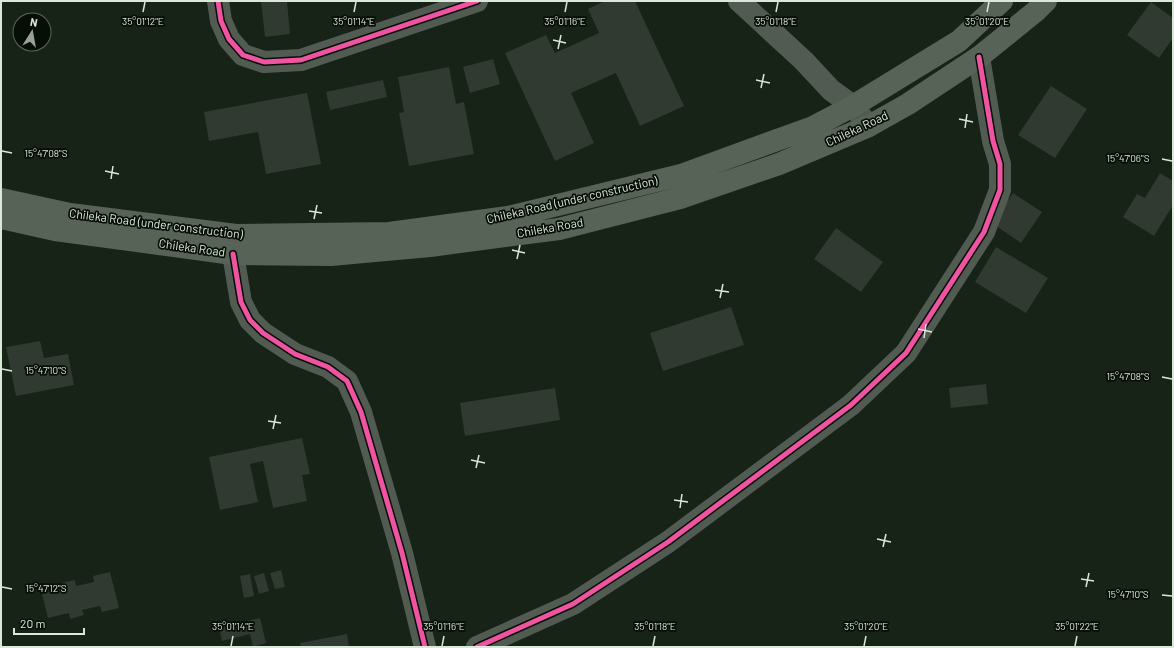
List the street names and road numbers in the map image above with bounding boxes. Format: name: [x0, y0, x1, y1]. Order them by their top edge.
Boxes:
street label: Chileka Road: [823, 108, 890, 149]
street label: Chileka Road (under construction): [485, 173, 659, 227]
street label: Chileka Road (under construction): [68, 205, 245, 241]
street label: Chileka Road: [516, 215, 584, 241]
street label: Chileka Road: [158, 235, 226, 259]

